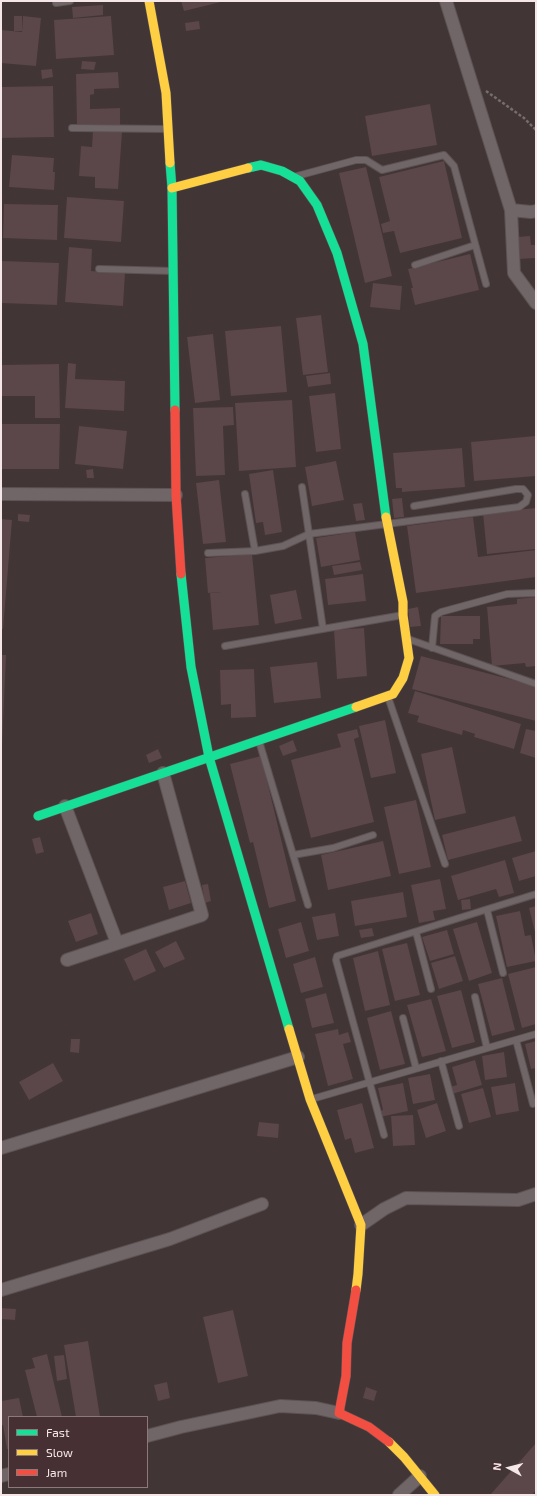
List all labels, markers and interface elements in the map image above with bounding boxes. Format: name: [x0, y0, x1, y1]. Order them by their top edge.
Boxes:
legend: [8, 1416, 148, 1488]
text: Fast: [46, 1425, 69, 1439]
text: Slow: [46, 1445, 73, 1459]
north arrow: [489, 1448, 529, 1488]
text: N: [490, 1462, 504, 1471]
text: Jam: [46, 1465, 67, 1479]

